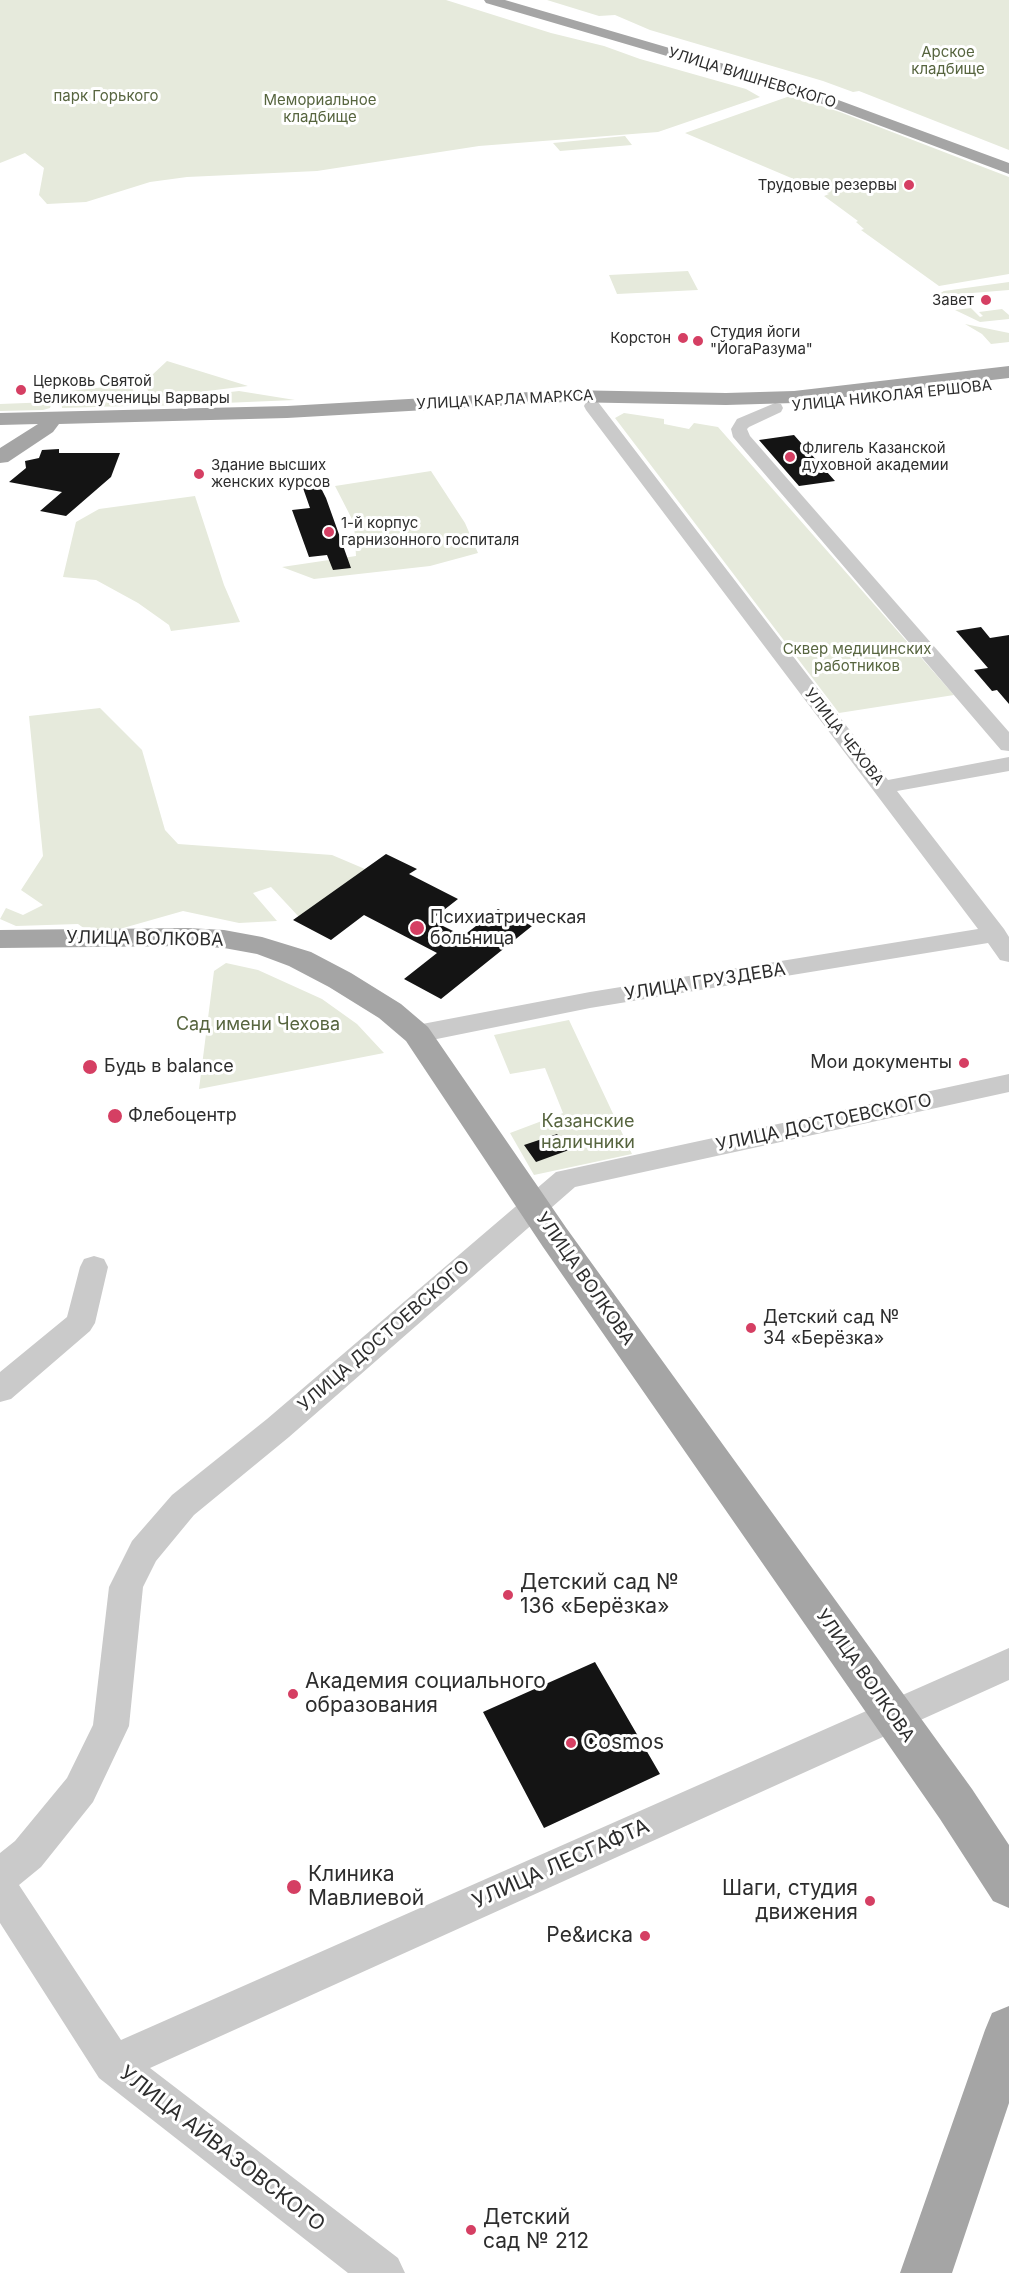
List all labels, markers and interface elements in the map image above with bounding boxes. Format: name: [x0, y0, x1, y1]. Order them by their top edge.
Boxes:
park label: Арское кладбище: [911, 43, 985, 78]
street label: УЛИЦА ВИШНЕВСКОГО: [666, 44, 838, 112]
park label: парк Горького: [54, 87, 158, 105]
park label: Мемориальное кладбище: [264, 91, 376, 126]
place label: Трудовые резервы: [758, 176, 897, 194]
marker: Трудовые резервы: [902, 178, 916, 192]
place label: Завет: [932, 291, 974, 309]
marker: Завет: [979, 293, 993, 307]
place label: Студия йоги "ЙогаРазума": [710, 323, 813, 358]
place label: Корстон: [610, 329, 671, 347]
marker: Корстон: [676, 331, 690, 345]
marker: Студия йоги "ЙогаРазума": [691, 334, 705, 348]
place label: Церковь Святой Великомученицы Варвары: [33, 372, 230, 407]
street label: УЛИЦА НИКОЛАЯ ЕРШОВА: [791, 377, 993, 415]
marker: Церковь Святой Великомученицы Варвары: [14, 383, 28, 397]
street label: УЛИЦА КАРЛА МАРКСА: [416, 386, 594, 414]
place label: Флигель Казанской духовной академии: [802, 439, 949, 474]
marker: Флигель Казанской духовной академии: [783, 450, 797, 464]
place label: Здание высших женских курсов: [211, 456, 330, 491]
marker: Здание высших женских курсов: [192, 467, 206, 481]
place label: 1-й корпус гарнизонного госпиталя: [341, 514, 519, 549]
marker: 1-й корпус гарнизонного госпиталя: [322, 525, 336, 539]
park label: Сквер медицинских работников: [783, 640, 931, 675]
street label: УЛИЦА ЧЕХОВА: [801, 685, 887, 789]
place label: Психиатрическая больница: [430, 907, 586, 950]
marker: Психиатрическая больница: [408, 919, 426, 937]
street label: УЛИЦА ВОЛКОВА: [66, 927, 224, 951]
street label: УЛИЦА ГРУЗДЕВА: [623, 959, 787, 1005]
park label: Сад имени Чехова: [176, 1014, 340, 1036]
place label: Мои документы: [810, 1052, 952, 1074]
place label: Будь в balance: [104, 1056, 234, 1078]
marker: Мои документы: [957, 1056, 971, 1070]
marker: Будь в balance: [81, 1058, 99, 1076]
street label: УЛИЦА ДОСТОЕВСКОГО: [714, 1090, 934, 1156]
place label: Флебоцентр: [128, 1105, 237, 1127]
marker: Флебоцентр: [106, 1107, 124, 1125]
park label: Казанские наличники: [541, 1111, 635, 1154]
street label: УЛИЦА ВОЛКОВА: [531, 1208, 639, 1350]
street label: УЛИЦА ДОСТОЕВСКОГО: [294, 1256, 474, 1416]
place label: Детский сад № 34 «Берёзка»: [763, 1307, 899, 1350]
marker: Детский сад № 34 «Берёзка»: [744, 1321, 758, 1335]
place label: Детский сад № 136 «Берёзка»: [520, 1570, 679, 1620]
marker: Детский сад № 136 «Берёзка»: [501, 1588, 515, 1602]
street label: УЛИЦА ВОЛКОВА: [811, 1605, 919, 1747]
place label: Академия социального образования: [305, 1669, 546, 1719]
marker: Академия социального образования: [286, 1687, 300, 1701]
place label: Cosmos: [583, 1730, 664, 1756]
marker: Cosmos: [564, 1736, 578, 1750]
street label: УЛИЦА ЛЕСГАФТА: [469, 1814, 653, 1914]
place label: Клиника Мавлиевой: [308, 1862, 424, 1912]
place label: Шаги, студия движения: [722, 1876, 858, 1926]
marker: Клиника Мавлиевой: [285, 1878, 303, 1896]
marker: Шаги, студия движения: [863, 1894, 877, 1908]
place label: Ре&иска: [546, 1923, 633, 1949]
marker: Ре&иска: [638, 1929, 652, 1943]
street label: УЛИЦА АЙВАЗОВСКОГО: [114, 2061, 330, 2237]
place label: Детский сад № 212: [483, 2205, 589, 2255]
marker: Детский сад № 212: [464, 2223, 478, 2237]

